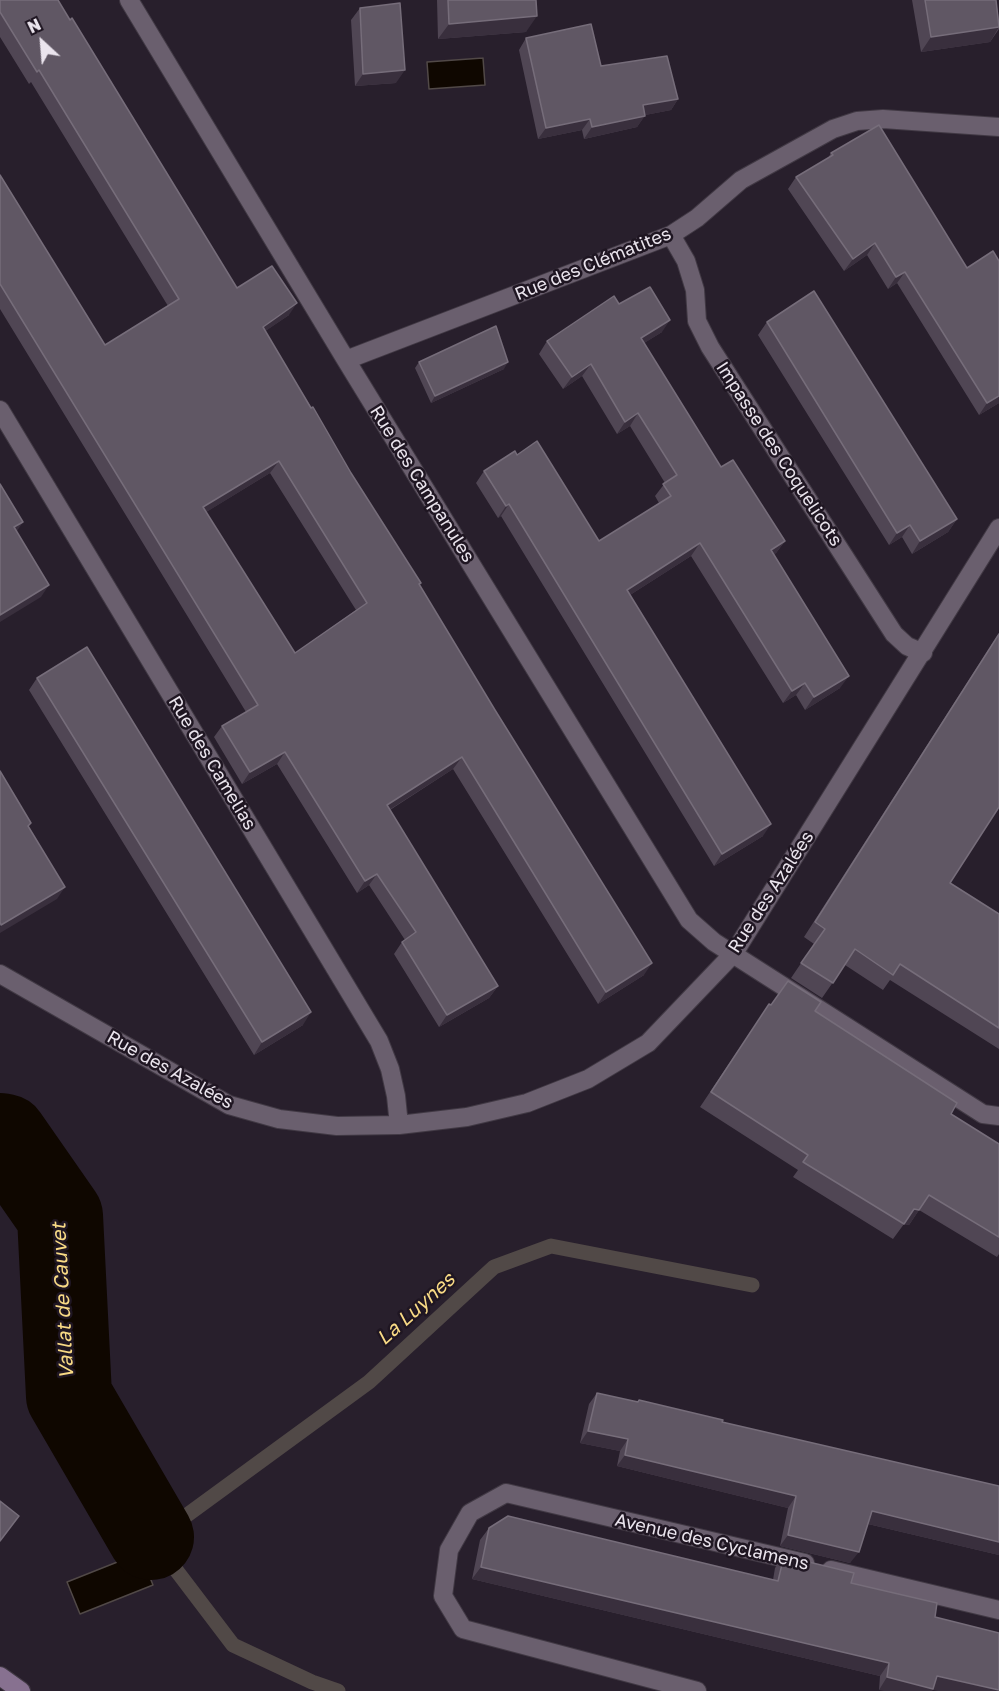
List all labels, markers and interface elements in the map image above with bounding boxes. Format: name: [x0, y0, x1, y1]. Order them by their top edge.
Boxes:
north arrow: [12, 12, 72, 72]
text: N: [24, 14, 44, 37]
street label: Rue des Clématites: [512, 223, 674, 305]
street label: Impasse des Coquelicots: [711, 358, 847, 550]
street label: Rue des Campanules: [365, 402, 479, 566]
street label: Rue des Camelias: [164, 692, 260, 834]
street label: Rue des Azalées: [724, 827, 818, 957]
street label: Rue des Azalées: [103, 1026, 237, 1114]
water label: Vallat de Cauvet: [47, 1222, 79, 1380]
water label: La Luynes: [372, 1268, 460, 1350]
street label: Avenue des Cyclamens: [613, 1509, 811, 1575]

